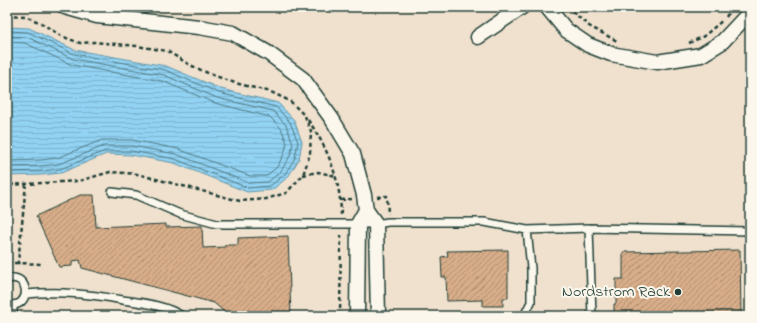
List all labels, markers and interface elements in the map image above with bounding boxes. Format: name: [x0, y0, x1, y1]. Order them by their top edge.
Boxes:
place label: Nordstrom Rack: [562, 280, 671, 304]
marker: Nordstrom Rack: [673, 287, 683, 297]

